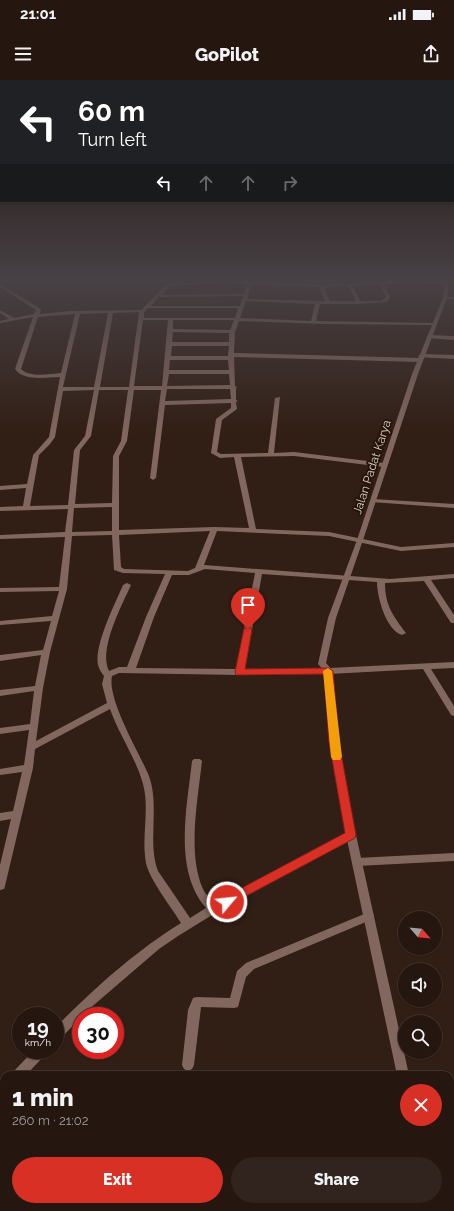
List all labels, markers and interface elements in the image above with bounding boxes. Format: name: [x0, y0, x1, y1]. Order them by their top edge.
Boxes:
text: 21:01: [20, 5, 56, 23]
icon: menu: [12, 43, 34, 65]
icon: share: [420, 43, 442, 65]
text: GoPilot: [195, 44, 259, 65]
text: 60 m: [78, 95, 145, 128]
icon: left: [12, 96, 64, 148]
text: Turn left: [78, 129, 147, 150]
icon: left: [153, 172, 175, 194]
icon: ahead: [195, 172, 217, 194]
icon: ahead: [237, 172, 259, 194]
icon: right: [279, 172, 301, 194]
street label: Jalan Padat Karya: [350, 418, 394, 516]
pin: [231, 588, 265, 629]
icon: arrive: [237, 594, 259, 616]
position arrow: [206, 881, 248, 923]
north arrow: [398, 911, 442, 955]
map controls: [398, 911, 442, 1059]
button: sound: [398, 963, 442, 1007]
speed limit sign: 30: [72, 1007, 124, 1059]
button: search: [398, 1015, 442, 1059]
text: 19: [27, 1016, 49, 1040]
text: km/h: [25, 1037, 51, 1048]
text: 1 min: [12, 1083, 74, 1112]
button: close: [400, 1084, 442, 1126]
text: 260 m · 21:02: [12, 1113, 88, 1128]
button: Exit: [12, 1157, 223, 1203]
button: Share: [231, 1157, 442, 1203]

